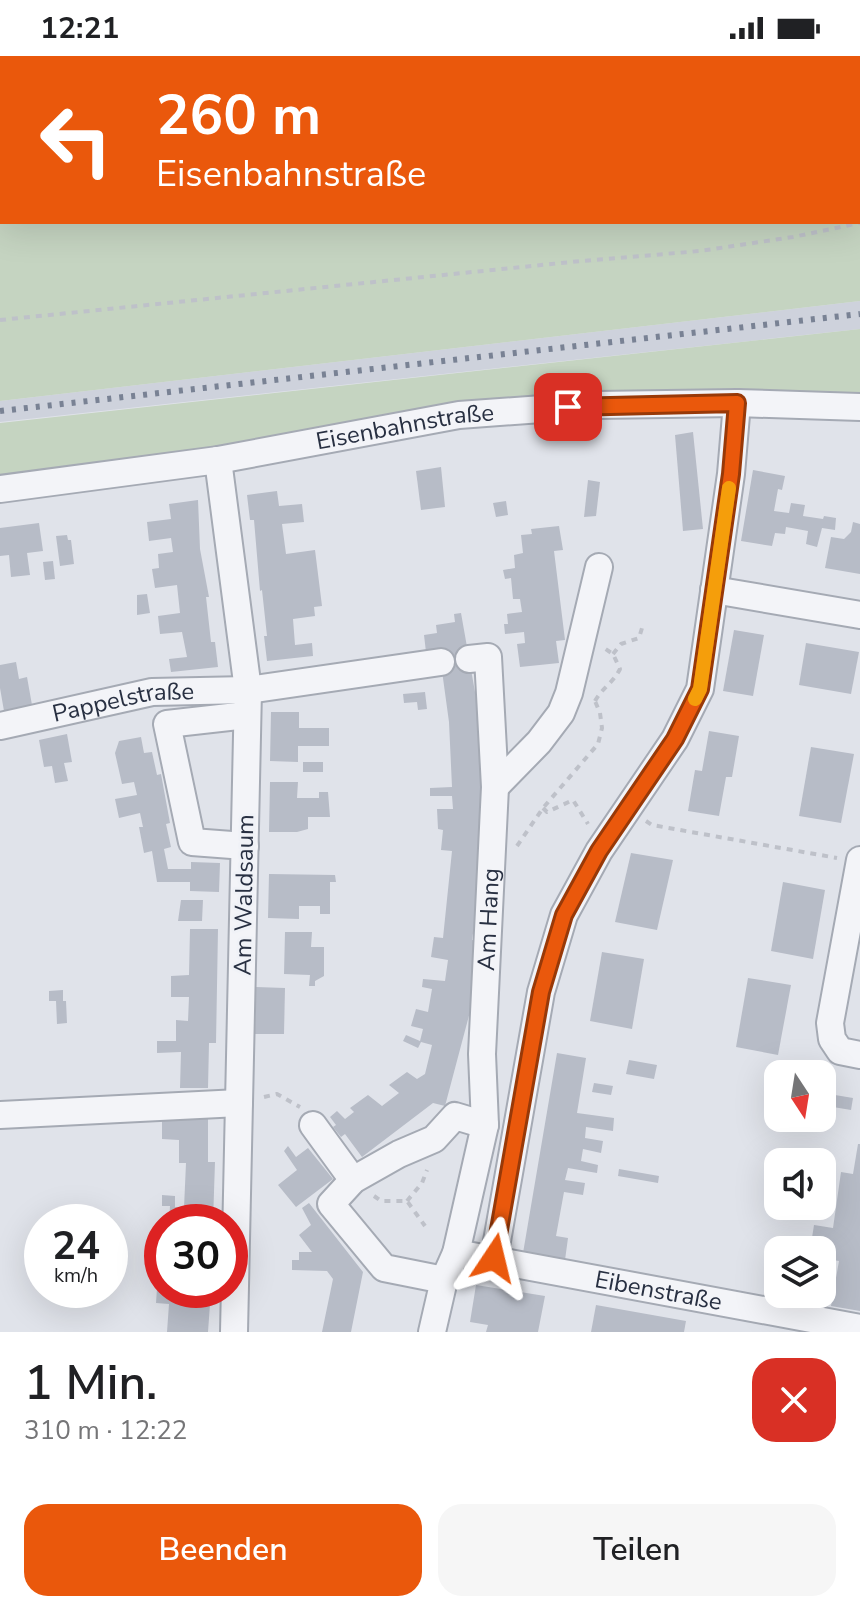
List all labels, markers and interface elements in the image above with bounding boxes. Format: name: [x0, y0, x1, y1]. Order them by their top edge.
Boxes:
text: 12:21: [40, 8, 119, 49]
text: 260 m: [156, 77, 321, 154]
icon: left: [24, 88, 128, 192]
text: Eisenbahnstraße: [156, 150, 426, 199]
pin: [534, 373, 602, 441]
icon: arrive: [546, 385, 590, 429]
street label: Eisenbahnstraße: [313, 396, 495, 457]
street label: Pappelstraße: [49, 675, 194, 730]
street label: Am Waldsaum: [227, 814, 261, 976]
street label: Am Hang: [470, 867, 507, 972]
north arrow: [764, 1060, 836, 1132]
map controls: [764, 1060, 836, 1308]
button: sound: [764, 1148, 836, 1220]
speed limit sign: 30: [144, 1204, 248, 1308]
position arrow: [452, 1216, 536, 1300]
text: 24: [52, 1219, 100, 1273]
button: layers: [764, 1236, 836, 1308]
text: km/h: [54, 1262, 98, 1289]
street label: Eibenstraße: [592, 1263, 725, 1318]
text: 1 Min.: [24, 1350, 157, 1416]
button: close: [752, 1358, 836, 1442]
text: 310 m · 12:22: [24, 1413, 187, 1448]
button: Beenden: [24, 1504, 422, 1596]
button: Teilen: [438, 1504, 836, 1596]

